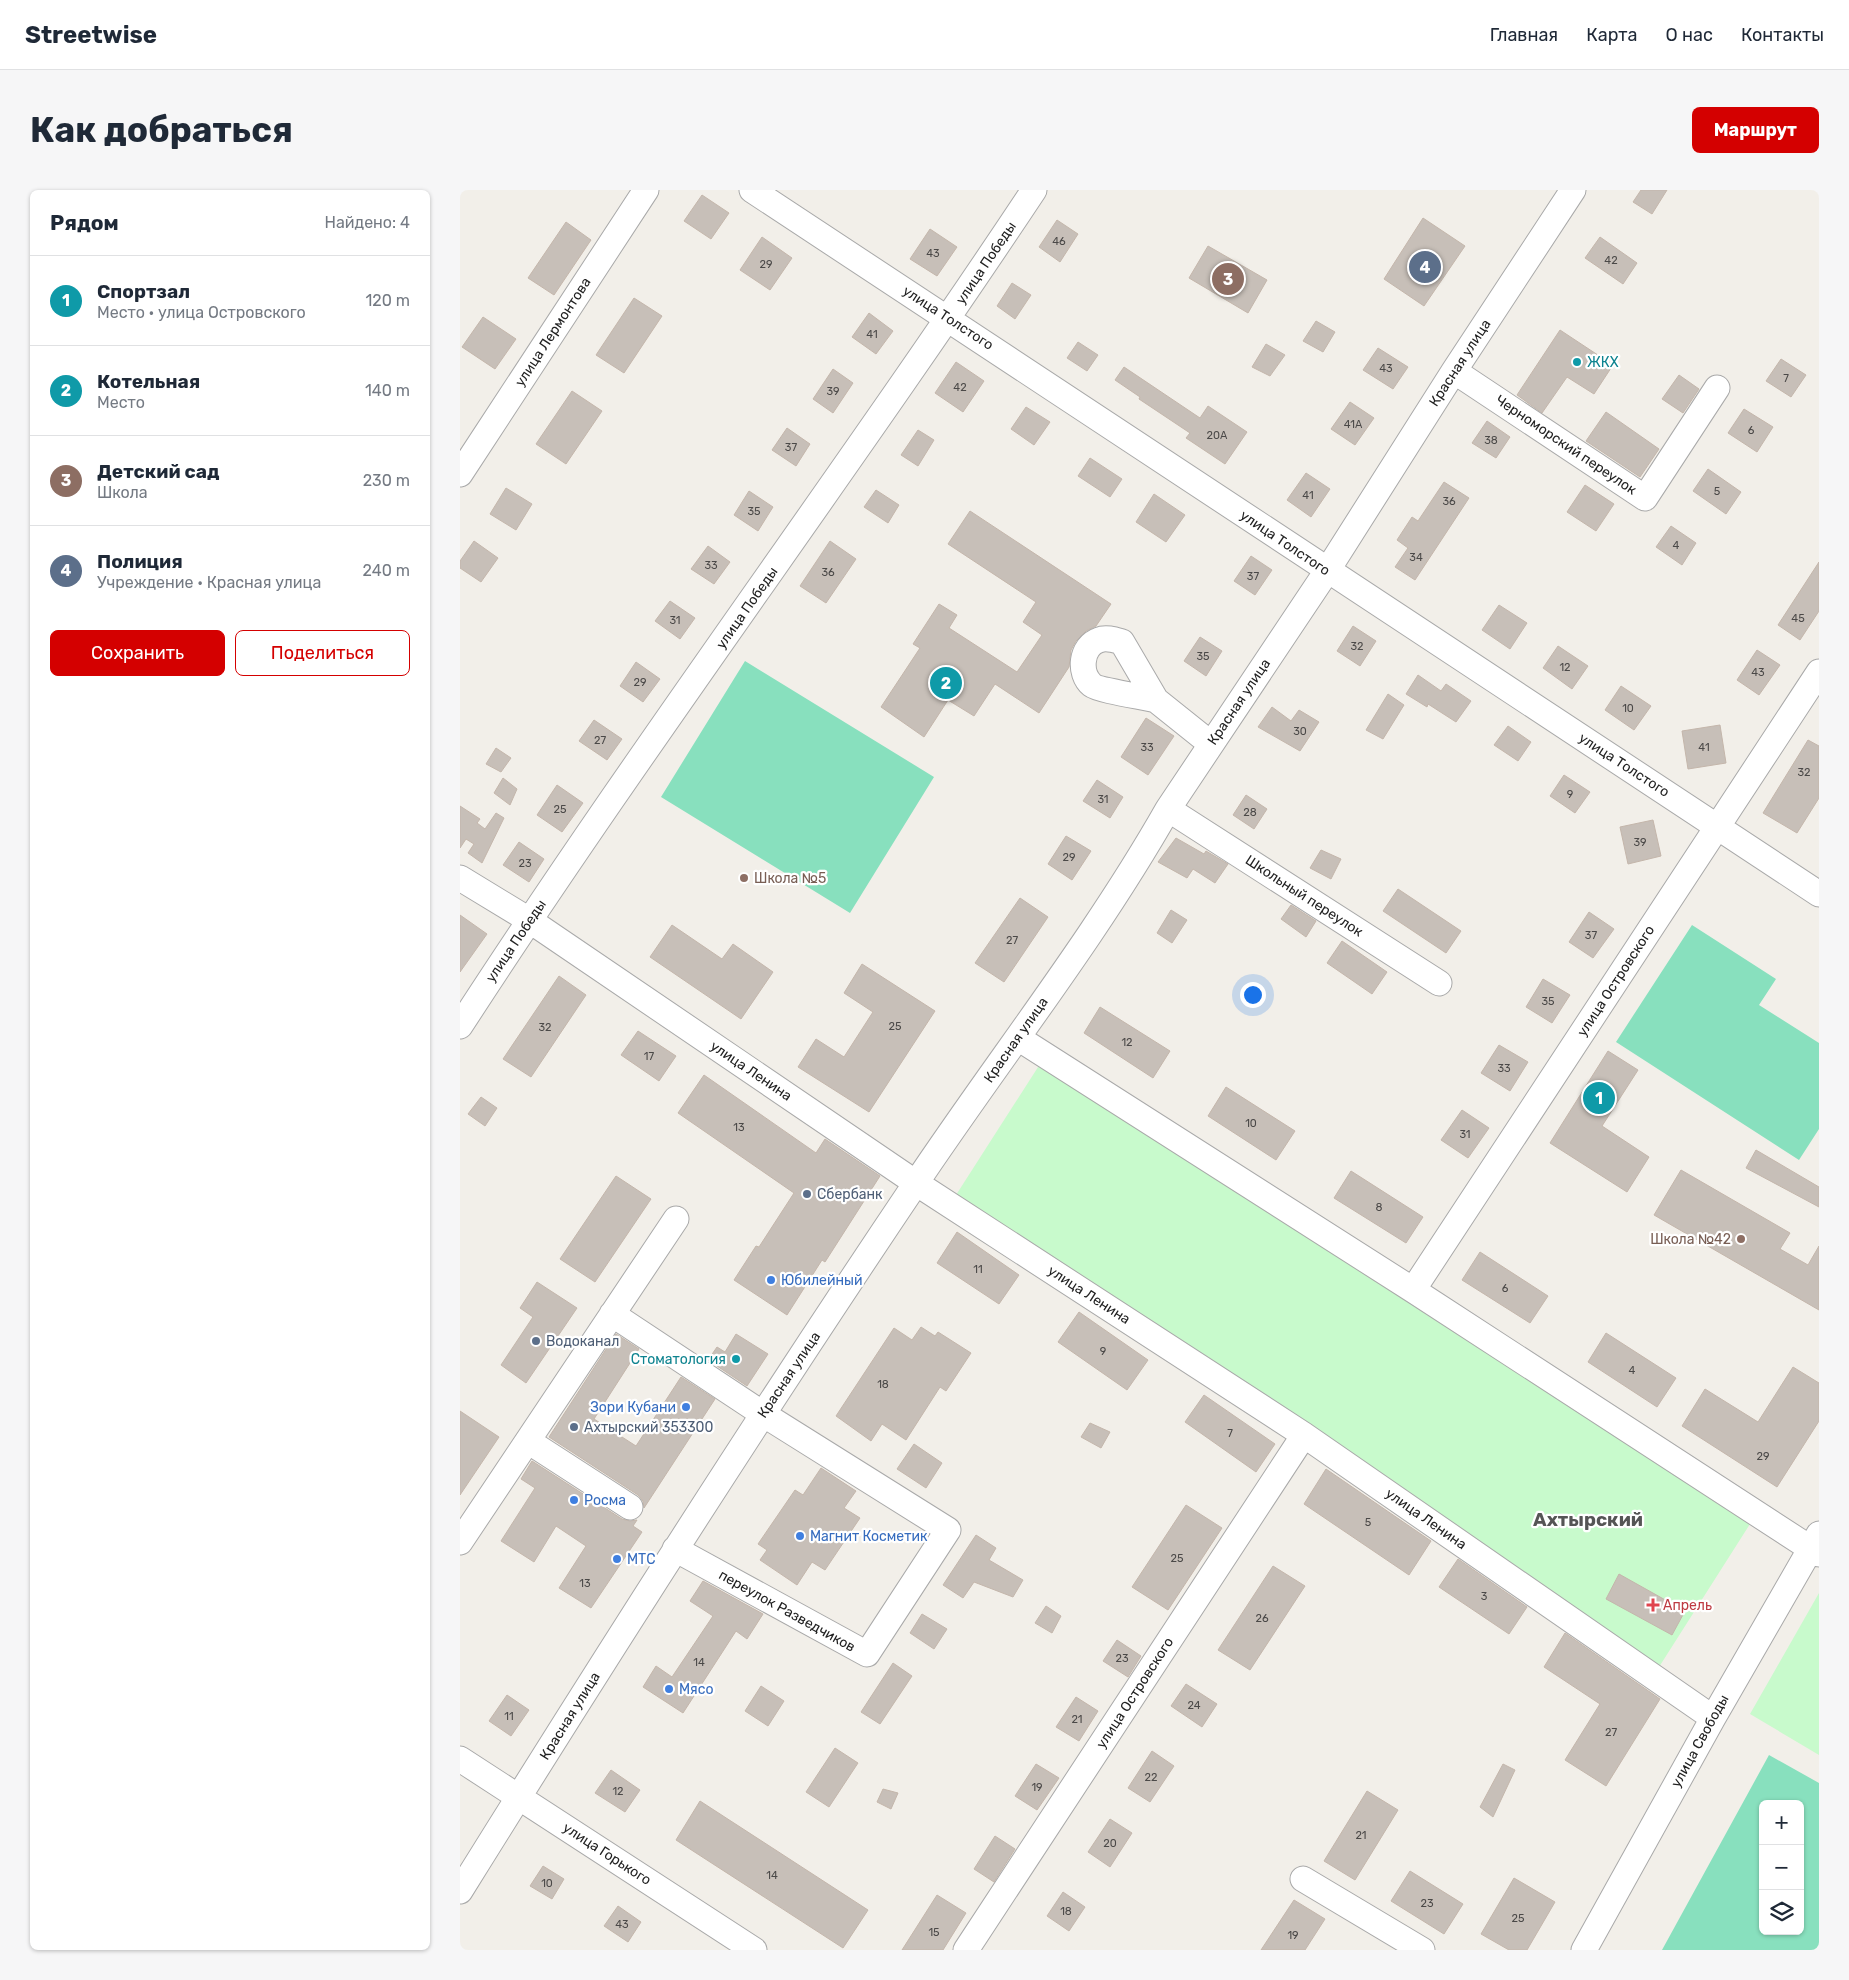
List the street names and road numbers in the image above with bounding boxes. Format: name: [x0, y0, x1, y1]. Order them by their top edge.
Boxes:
street label: улица Победы: [952, 218, 1020, 308]
street label: улица Лермонтова: [511, 274, 595, 390]
street label: улица Толстого: [899, 282, 997, 354]
street label: Красная улица: [1426, 316, 1494, 410]
street label: Черноморский переулок: [1492, 391, 1640, 499]
street label: улица Толстого: [1237, 507, 1333, 579]
street label: улица Победы: [713, 564, 781, 652]
street label: Красная улица: [1204, 656, 1274, 748]
street label: улица Толстого: [1575, 729, 1673, 801]
street label: Школьный переулок: [1242, 852, 1366, 941]
street label: улица Победы: [482, 896, 550, 986]
street label: улица Островского: [1574, 922, 1658, 1040]
street label: Красная улица: [980, 994, 1052, 1086]
street label: улица Ленина: [707, 1037, 795, 1105]
street label: улица Ленина: [1045, 1262, 1133, 1328]
street label: Красная улица: [754, 1329, 824, 1421]
street label: улица Ленина: [1382, 1485, 1470, 1553]
street label: переулок Разведчиков: [716, 1566, 858, 1656]
street label: улица Островского: [1093, 1634, 1177, 1752]
street label: Красная улица: [536, 1669, 604, 1763]
street label: улица Свободы: [1667, 1692, 1733, 1790]
street label: улица Горького: [560, 1819, 654, 1889]

